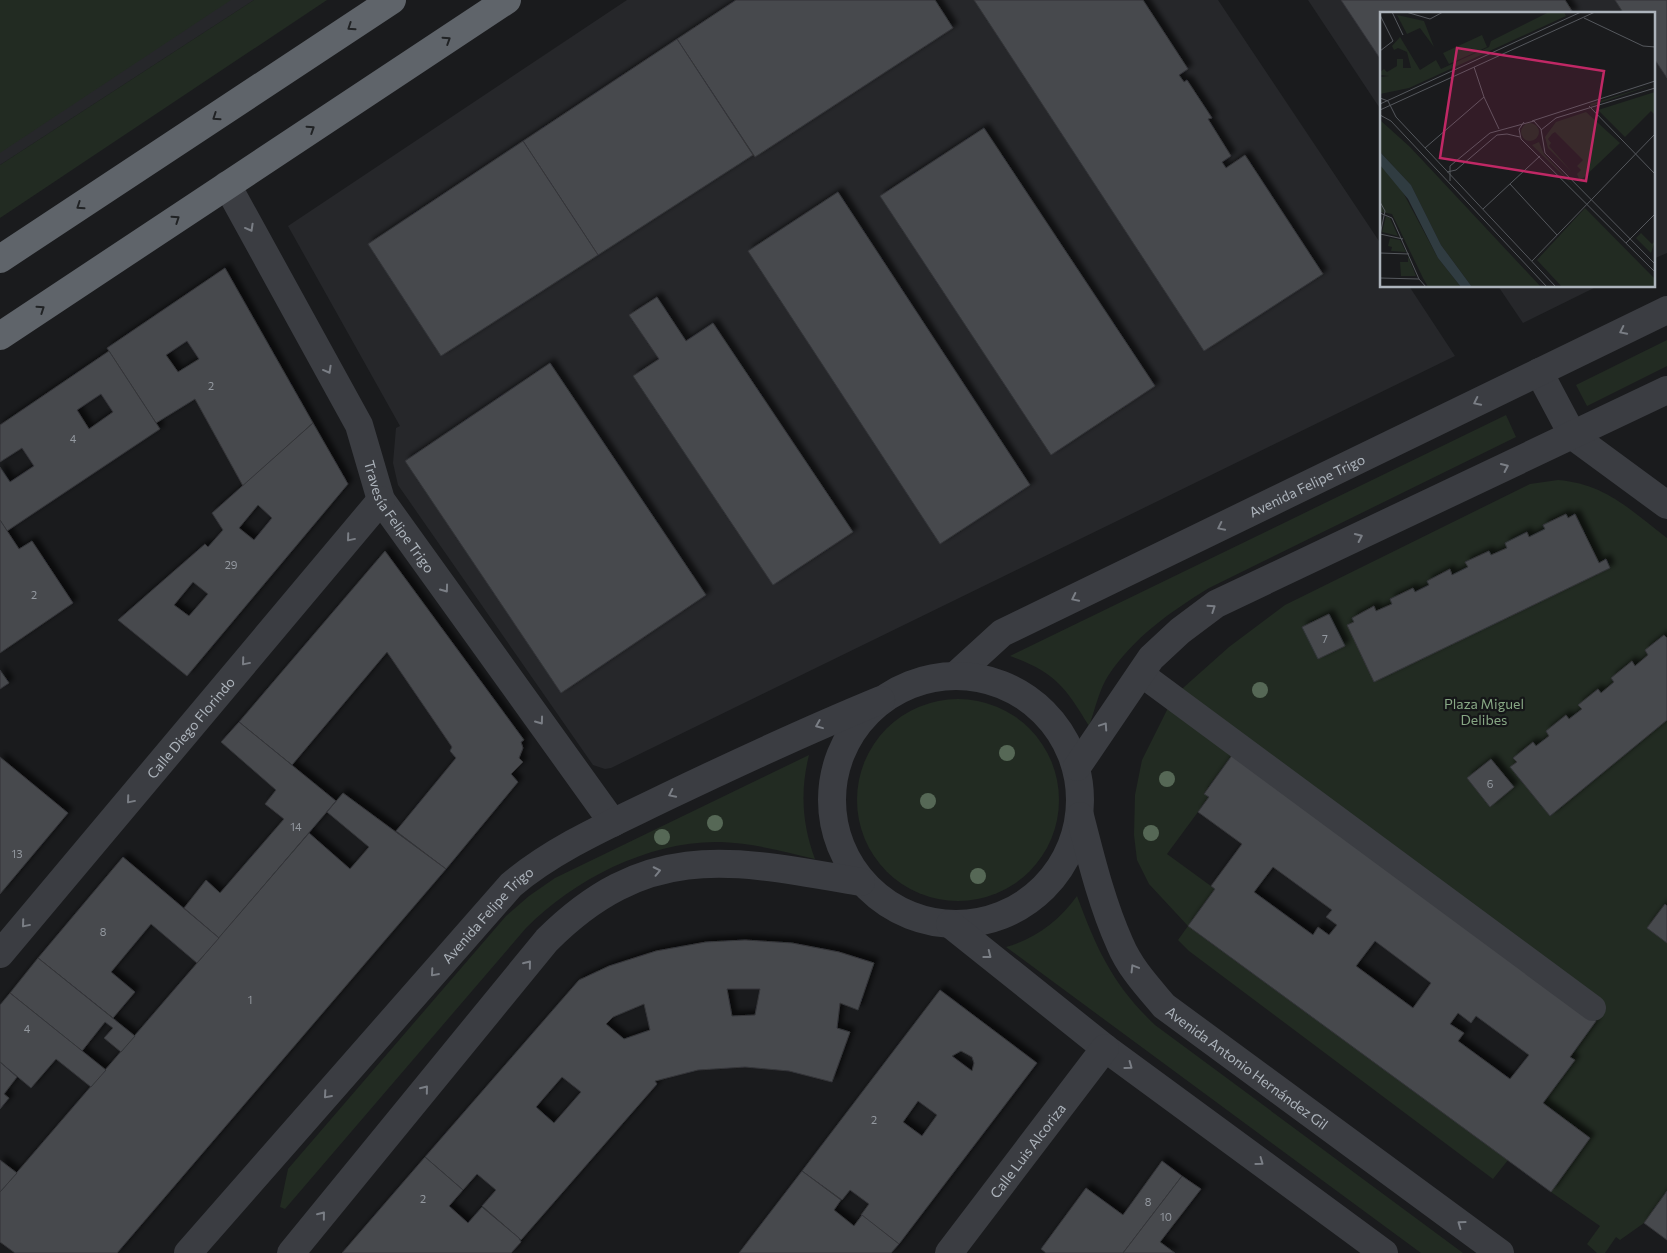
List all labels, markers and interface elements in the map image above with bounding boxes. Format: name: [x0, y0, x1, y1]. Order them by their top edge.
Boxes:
inset map: [1380, 12, 1654, 288]
one-way arrow: [348, 21, 357, 30]
one-way arrow: [441, 37, 451, 46]
one-way arrow: [212, 110, 221, 120]
one-way arrow: [306, 126, 315, 136]
one-way arrow: [77, 200, 86, 210]
one-way arrow: [170, 216, 180, 225]
one-way arrow: [243, 223, 253, 232]
one-way arrow: [35, 306, 44, 315]
one-way arrow: [1619, 325, 1628, 335]
one-way arrow: [322, 365, 332, 374]
house number: 2: [208, 379, 214, 392]
one-way arrow: [1473, 396, 1482, 406]
house number: 4: [70, 432, 77, 445]
street label: Avenida Felipe Trigo: [1246, 450, 1367, 520]
street label: Travesía Felipe Trigo: [361, 458, 439, 576]
one-way arrow: [1500, 463, 1509, 474]
one-way arrow: [1217, 521, 1226, 531]
one-way arrow: [347, 532, 356, 541]
one-way arrow: [1353, 533, 1362, 543]
house number: 29: [225, 558, 238, 571]
one-way arrow: [439, 583, 448, 593]
house number: 2: [31, 588, 37, 601]
one-way arrow: [1071, 592, 1080, 602]
one-way arrow: [1207, 605, 1216, 614]
house number: 7: [1322, 632, 1328, 645]
one-way arrow: [243, 656, 251, 665]
street label: Calle Diego Florindo: [143, 673, 238, 782]
park label: Plaza Miguel Delibes: [1444, 695, 1524, 728]
one-way arrow: [534, 715, 543, 725]
one-way arrow: [816, 719, 824, 729]
one-way arrow: [1097, 722, 1107, 731]
house number: 6: [1487, 777, 1494, 790]
one-way arrow: [669, 788, 678, 798]
one-way arrow: [127, 794, 135, 803]
house number: 14: [290, 820, 302, 833]
house number: 13: [12, 847, 22, 860]
street label: Avenida Felipe Trigo: [438, 862, 536, 967]
one-way arrow: [653, 866, 662, 877]
one-way arrow: [22, 919, 31, 928]
house number: 8: [100, 925, 107, 938]
one-way arrow: [982, 949, 991, 957]
one-way arrow: [522, 960, 531, 969]
one-way arrow: [1131, 965, 1141, 974]
one-way arrow: [431, 967, 440, 976]
house number: 1: [248, 993, 252, 1006]
street label: Avenida Antonio Hernández Gil: [1163, 1002, 1332, 1132]
house number: 4: [24, 1022, 31, 1035]
one-way arrow: [1123, 1060, 1133, 1069]
one-way arrow: [419, 1086, 428, 1095]
one-way arrow: [324, 1089, 333, 1098]
street label: Calle Luis Alcoriza: [986, 1100, 1069, 1201]
house number: 2: [871, 1113, 877, 1126]
one-way arrow: [1254, 1156, 1264, 1165]
house number: 2: [420, 1192, 426, 1205]
house number: 8: [1145, 1195, 1152, 1208]
house number: 10: [1160, 1210, 1172, 1223]
one-way arrow: [316, 1212, 325, 1221]
one-way arrow: [1457, 1221, 1467, 1230]

